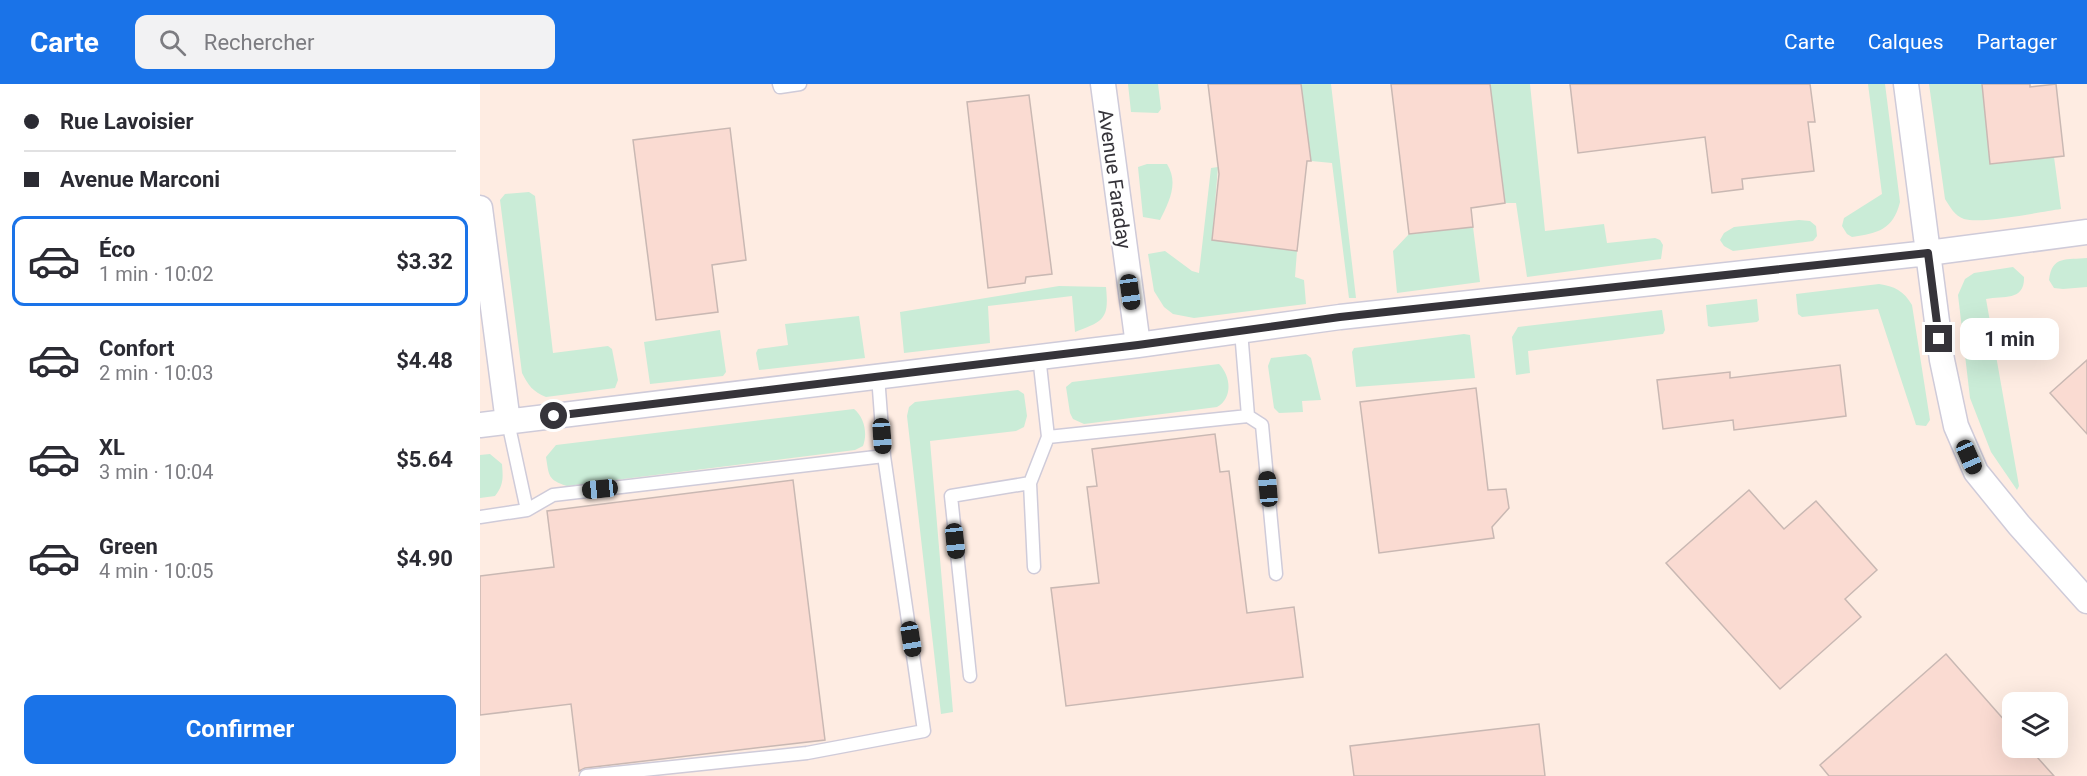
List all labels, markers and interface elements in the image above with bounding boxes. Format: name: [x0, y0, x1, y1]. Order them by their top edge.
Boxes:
search box: [135, 15, 555, 69]
text: Carte: [30, 26, 99, 59]
icon: search: [156, 26, 189, 59]
text: Rechercher: [204, 30, 314, 55]
text: Carte: [1784, 30, 1835, 54]
text: Calques: [1868, 30, 1943, 54]
text: Partager: [1976, 30, 2057, 54]
street label: Avenue Faraday: [1093, 108, 1137, 251]
text: Rue Lavoisier: [60, 109, 194, 134]
text: Avenue Marconi: [60, 167, 220, 192]
icon: car: [27, 234, 81, 288]
text: Éco: [99, 237, 135, 262]
text: $3.32: [396, 249, 453, 274]
text: 1 min · 10:02: [99, 262, 214, 286]
car: [1119, 273, 1141, 311]
callout: 1 min: [1960, 318, 2059, 360]
route end: [1925, 325, 1952, 352]
text: 1 min: [1984, 327, 2035, 351]
icon: car: [27, 333, 81, 387]
text: Confort: [99, 336, 174, 361]
text: $4.48: [396, 348, 453, 373]
text: 2 min · 10:03: [99, 361, 214, 385]
route start: [540, 402, 567, 429]
car: [872, 417, 892, 455]
icon: car: [27, 432, 81, 486]
text: XL: [99, 435, 125, 460]
car: [1953, 437, 1985, 477]
text: $5.64: [396, 447, 453, 472]
text: 3 min · 10:04: [99, 460, 214, 484]
car: [1257, 470, 1279, 508]
car: [581, 478, 619, 500]
car: [944, 522, 966, 560]
icon: car: [27, 531, 81, 585]
text: Green: [99, 534, 158, 559]
text: $4.90: [396, 546, 453, 571]
text: 4 min · 10:05: [99, 559, 214, 583]
car: [899, 620, 923, 658]
map controls: [2002, 692, 2068, 758]
button: layers: [2002, 692, 2068, 758]
button: Confirmer: [24, 695, 456, 764]

